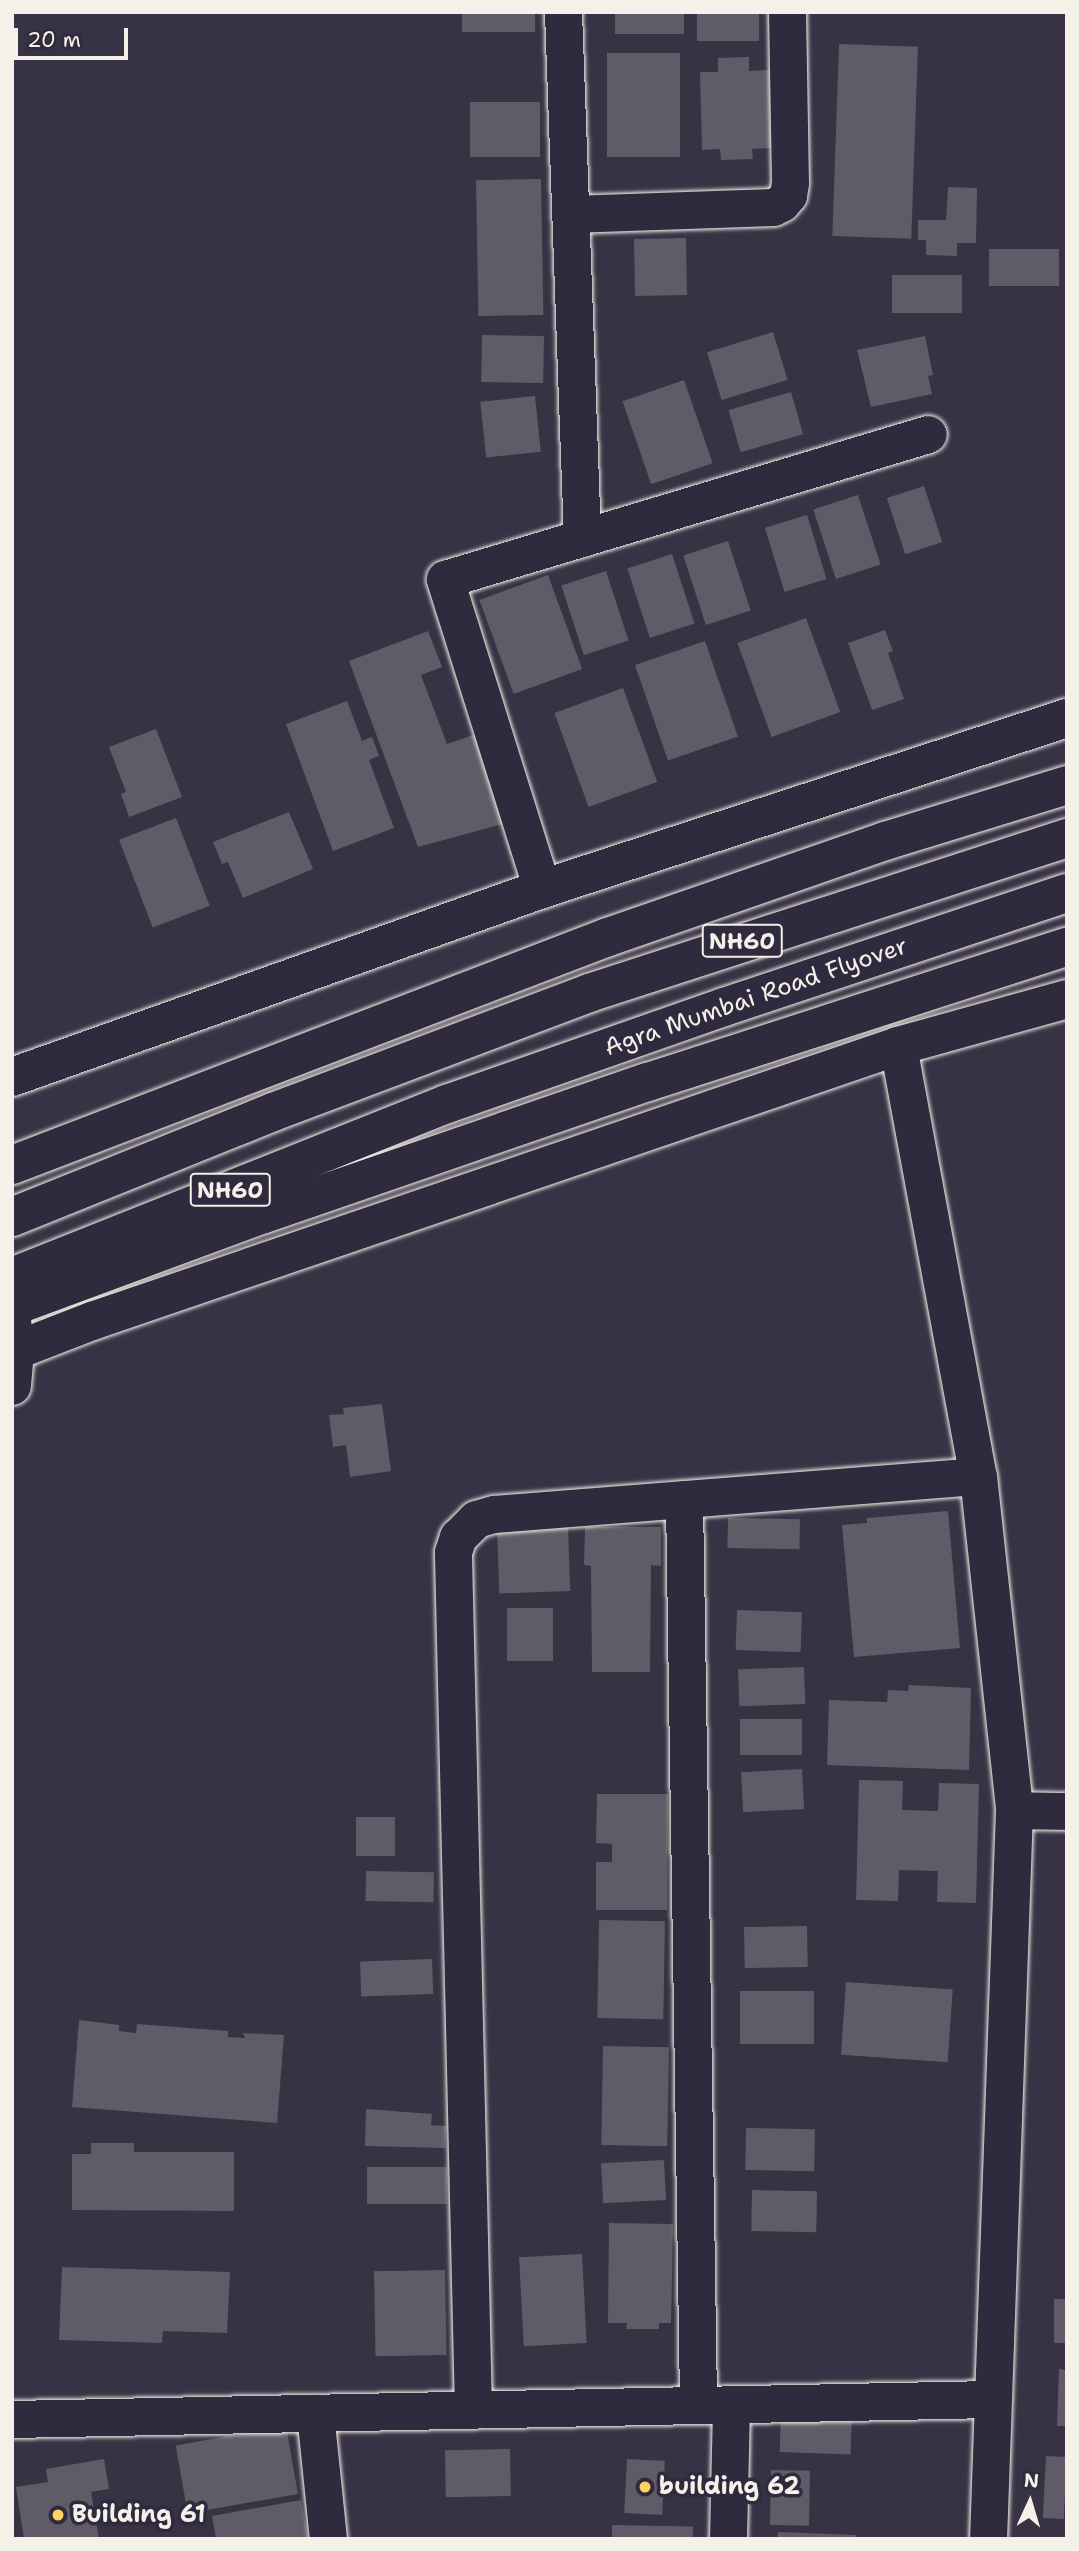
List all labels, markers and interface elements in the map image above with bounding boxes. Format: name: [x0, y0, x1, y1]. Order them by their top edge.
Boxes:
scale bar: [18, 14, 131, 58]
text: 20 m: [27, 26, 81, 54]
road number: NH60: [702, 922, 782, 960]
street label: Agra Mumbai Road Flyover: [601, 932, 911, 1062]
road number: NH60: [190, 1170, 270, 1210]
north arrow: [995, 2467, 1065, 2537]
text: N: [1023, 2468, 1040, 2494]
place label: building 62: [659, 2473, 800, 2501]
marker: building 62: [637, 2479, 653, 2495]
place label: Building 61: [72, 2501, 206, 2529]
marker: Building 61: [50, 2507, 66, 2523]

